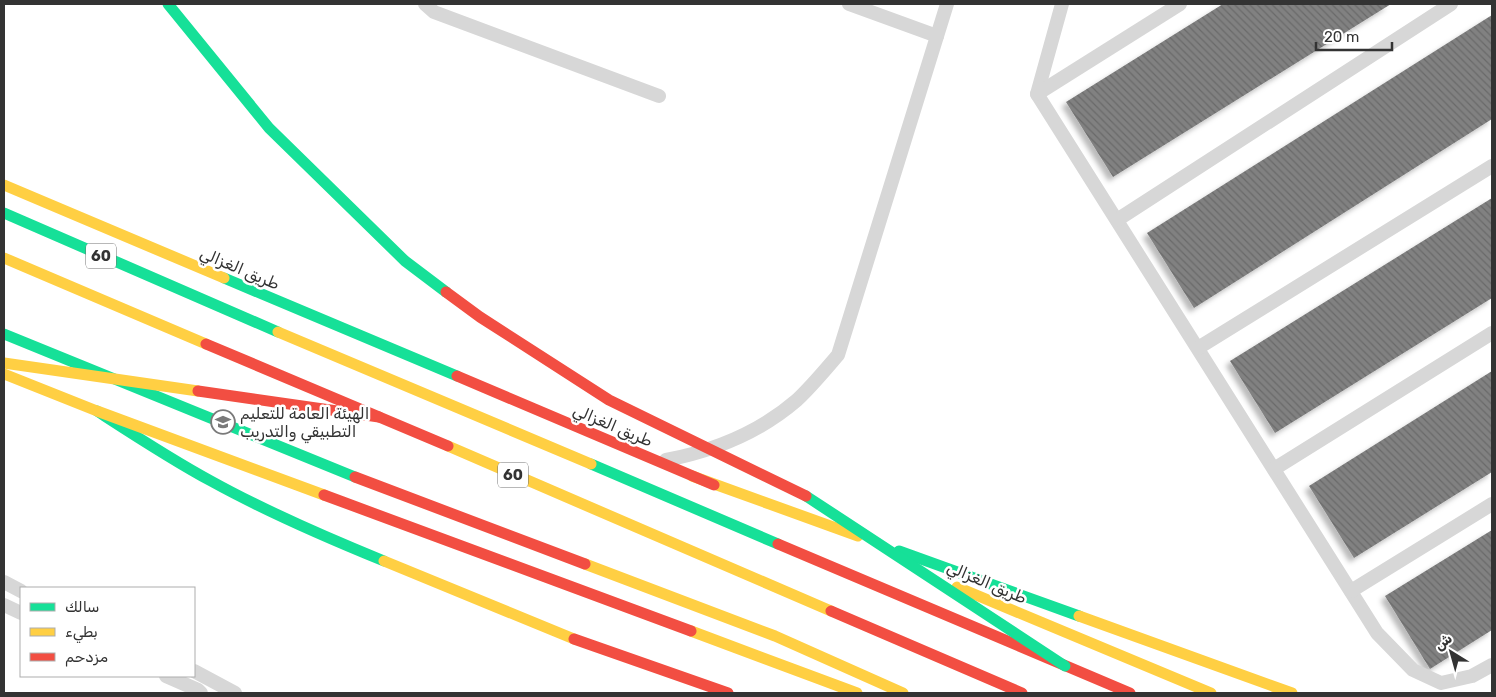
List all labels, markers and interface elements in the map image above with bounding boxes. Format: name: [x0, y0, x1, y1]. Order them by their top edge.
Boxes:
scale bar: [1316, 20, 1392, 52]
text: 20 m: [1324, 28, 1359, 46]
street label: طريق الغزالي: [196, 243, 282, 296]
road number: 60: [86, 244, 116, 268]
street label: طريق الغزالي: [569, 400, 655, 453]
place label: الهيئة العامة للتعليم التطبيقي والتدريب: [240, 404, 369, 444]
school or university icon: الهيئة العامة للتعليم التطبيقي والتدريب: [210, 409, 236, 435]
road number: 60: [498, 462, 528, 488]
street label: طريق الغزالي: [943, 557, 1029, 610]
legend: [20, 587, 195, 677]
text: سالك: [65, 598, 100, 616]
text: بطيء: [65, 623, 98, 644]
north arrow: [1426, 627, 1476, 677]
text: ش: [1431, 630, 1456, 654]
text: مزدحم: [65, 648, 108, 667]

